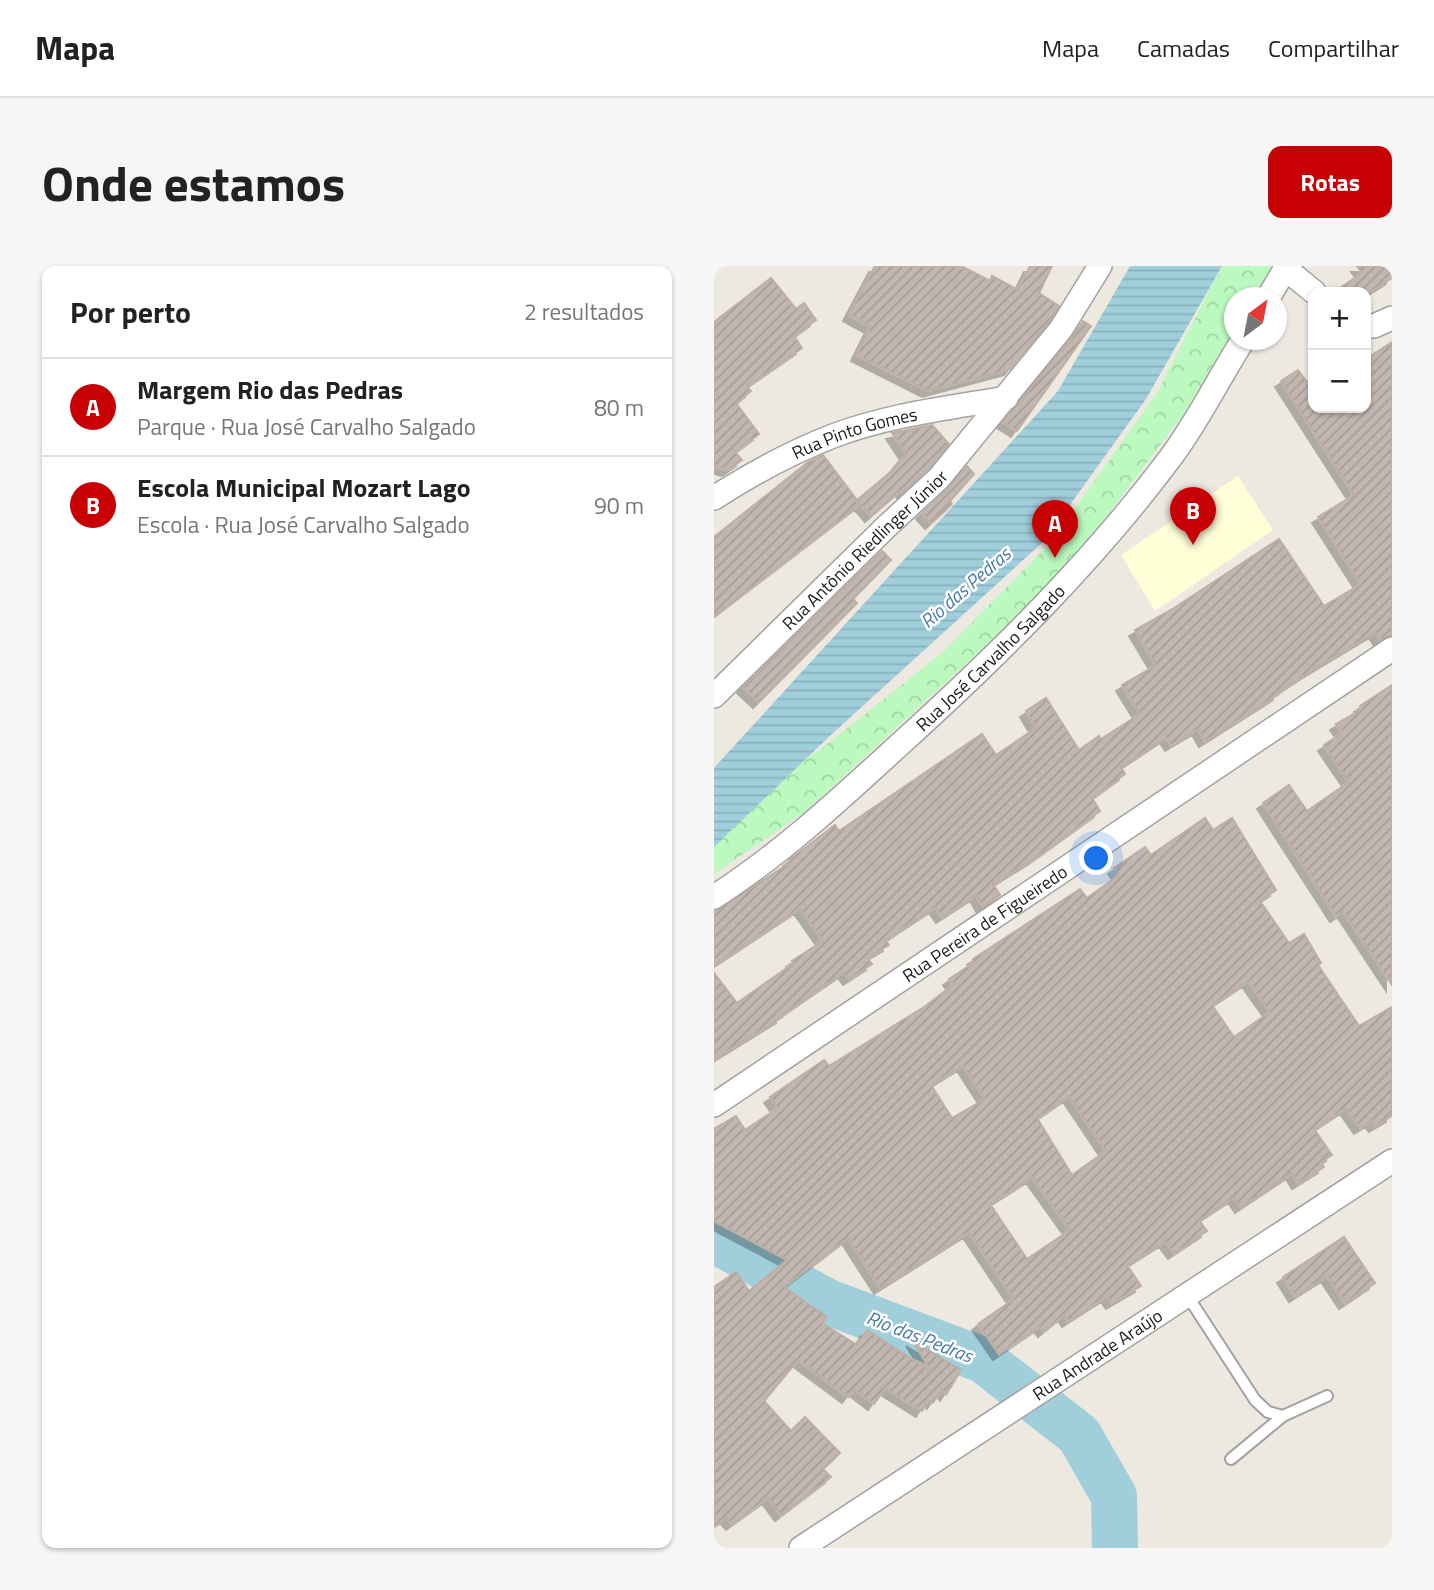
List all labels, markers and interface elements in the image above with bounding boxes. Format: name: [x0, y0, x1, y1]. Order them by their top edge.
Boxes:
text: Mapa: [35, 23, 115, 73]
text: Mapa: [1042, 30, 1099, 66]
text: Camadas: [1137, 30, 1230, 66]
text: Compartilhar: [1268, 30, 1399, 66]
text: Onde estamos: [42, 145, 345, 220]
button: Rotas: [1268, 146, 1392, 218]
north arrow: [1224, 287, 1287, 350]
map controls: [1308, 287, 1371, 413]
button: +: [1308, 287, 1371, 350]
text: Por perto: [70, 289, 191, 335]
text: 2 resultados: [524, 294, 644, 329]
button: −: [1308, 350, 1371, 413]
text: Margem Rio das Pedras: [137, 370, 403, 409]
text: A: [86, 390, 100, 425]
text: 80 m: [594, 390, 644, 425]
street label: Rua Pinto Gomes: [787, 400, 920, 466]
text: Parque · Rua José Carvalho Salgado: [137, 409, 476, 444]
street label: Rua Antônio Riedlinger Júnior: [775, 464, 954, 636]
text: Escola Municipal Mozart Lago: [137, 468, 470, 507]
pin: B: [1170, 487, 1216, 545]
text: B: [86, 488, 100, 523]
text: 90 m: [594, 488, 644, 523]
pin: A: [1032, 500, 1078, 558]
text: Escola · Rua José Carvalho Salgado: [137, 507, 470, 542]
water label: Rio das Pedras: [913, 538, 1018, 635]
street label: Rua José Carvalho Salgado: [909, 578, 1071, 737]
your location: [1079, 841, 1113, 875]
street label: Rua Pereira de Figueiredo: [897, 858, 1072, 988]
water label: Rio das Pedras: [863, 1302, 979, 1370]
street label: Rua Andrade Araújo: [1027, 1302, 1167, 1407]

